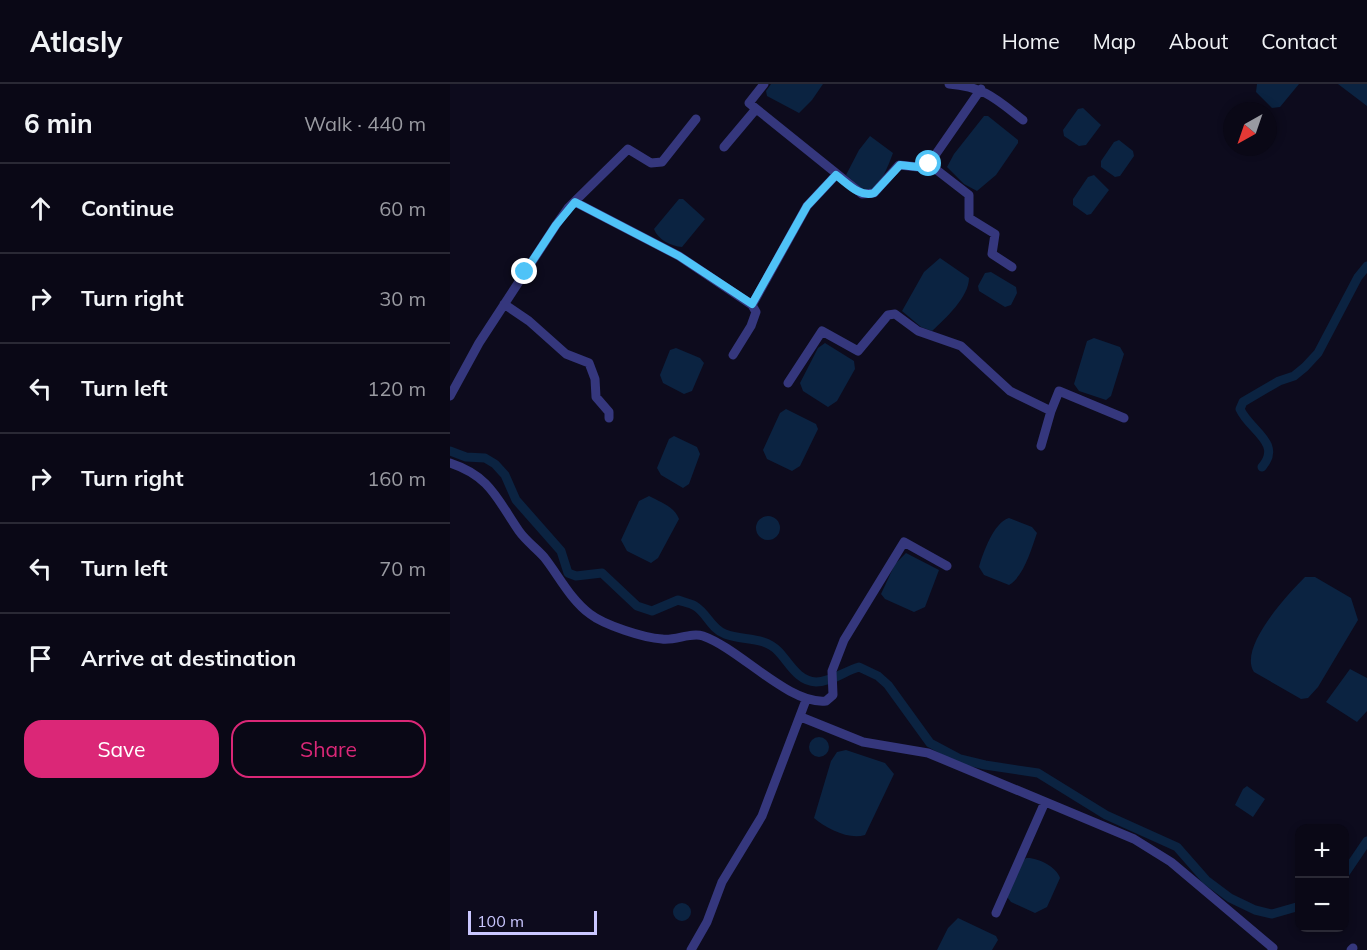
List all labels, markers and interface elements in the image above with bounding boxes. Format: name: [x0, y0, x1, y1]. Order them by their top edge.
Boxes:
text: Atlasly: [30, 24, 122, 59]
text: Home: [1002, 28, 1060, 54]
text: Map: [1093, 28, 1136, 54]
text: About: [1169, 28, 1228, 54]
text: Contact: [1261, 28, 1337, 54]
north arrow: [1223, 102, 1277, 156]
text: 6 min: [24, 107, 93, 140]
text: Walk · 440 m: [304, 111, 426, 136]
route start: [915, 150, 941, 176]
icon: ahead: [24, 192, 57, 225]
text: Continue: [81, 194, 174, 222]
text: 60 m: [379, 196, 426, 221]
route end: [511, 258, 537, 284]
icon: right: [24, 282, 57, 315]
text: Turn right: [81, 284, 184, 312]
text: 30 m: [379, 286, 426, 311]
icon: left: [24, 372, 57, 405]
text: Turn left: [81, 374, 168, 402]
text: 120 m: [367, 376, 426, 401]
icon: right: [24, 462, 57, 495]
text: Turn right: [81, 464, 184, 492]
text: 160 m: [367, 466, 426, 491]
icon: left: [24, 552, 57, 585]
text: Turn left: [81, 554, 168, 582]
text: 70 m: [379, 556, 426, 581]
icon: arrive: [24, 642, 57, 675]
text: Arrive at destination: [81, 644, 296, 672]
button: Save: [24, 720, 219, 778]
button: Share: [231, 720, 426, 778]
map controls: [1295, 824, 1349, 932]
button: +: [1295, 824, 1349, 878]
button: −: [1295, 878, 1349, 932]
scale bar: [468, 908, 597, 936]
text: 100 m: [477, 911, 524, 931]

